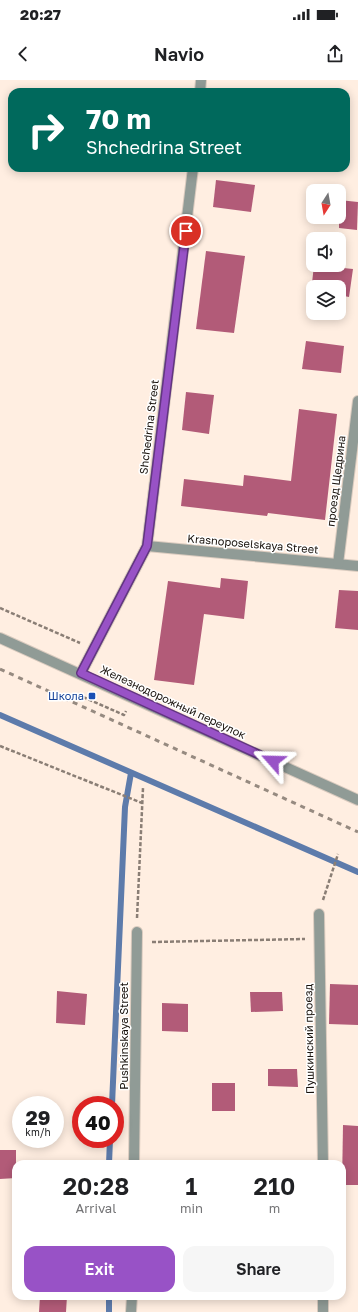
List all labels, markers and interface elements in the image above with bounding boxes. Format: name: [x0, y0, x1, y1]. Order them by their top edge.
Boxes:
text: 20:27: [20, 5, 61, 23]
icon: back: [12, 43, 34, 65]
text: Navio: [154, 43, 204, 65]
icon: share: [324, 43, 346, 65]
text: 70 m: [86, 102, 151, 135]
icon: right: [20, 104, 72, 156]
text: Shchedrina Street: [86, 136, 242, 158]
north arrow: [306, 184, 346, 224]
map controls: [306, 184, 346, 320]
pin: [169, 214, 203, 248]
icon: arrive: [175, 220, 197, 242]
button: sound: [306, 232, 346, 272]
button: layers: [306, 280, 346, 320]
street label: Shchedrina Street: [136, 379, 161, 475]
street label: проезд Щедрина: [323, 435, 348, 527]
street label: Krasnoposelskaya Street: [187, 531, 319, 556]
street label: Железнодорожный переулок: [98, 662, 249, 741]
place label: Школа: [48, 689, 84, 702]
marker: Школа: [87, 691, 97, 701]
position arrow: [252, 740, 294, 782]
street label: Pushkinskaya Street: [117, 982, 130, 1090]
street label: Пушкинский проезд: [301, 983, 316, 1094]
speed limit sign: 40: [72, 1096, 124, 1148]
text: 29: [26, 1105, 50, 1129]
text: km/h: [25, 1126, 51, 1138]
text: 20:28: [63, 1171, 129, 1200]
text: 1: [185, 1171, 197, 1200]
text: 210: [254, 1171, 295, 1200]
text: Arrival: [76, 1200, 116, 1216]
text: min: [180, 1200, 203, 1216]
text: m: [269, 1200, 280, 1216]
button: Exit: [24, 1246, 175, 1292]
button: Share: [183, 1246, 334, 1292]

